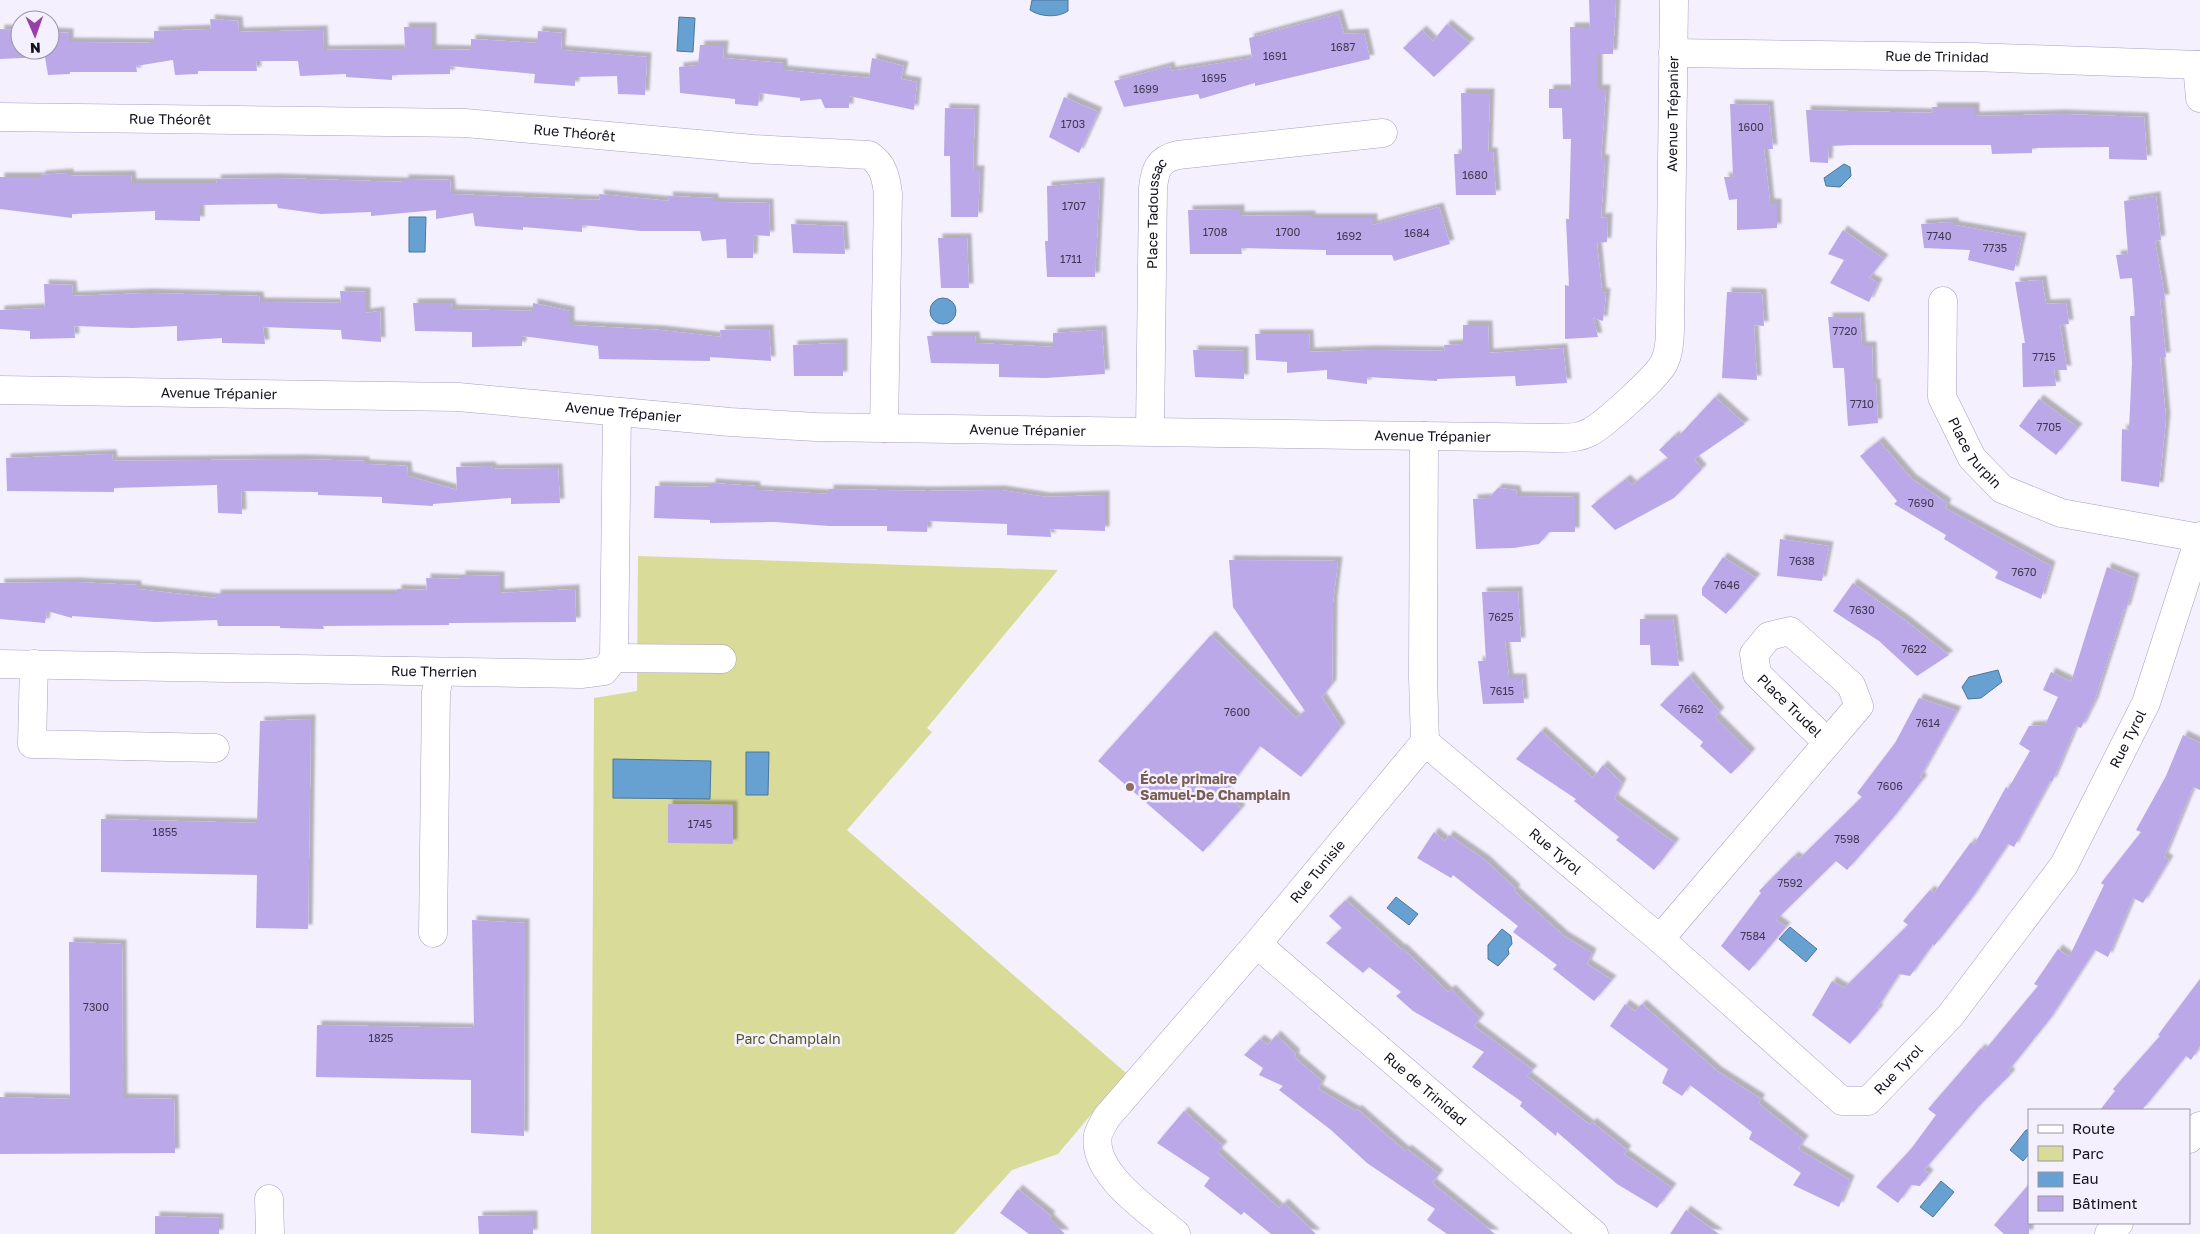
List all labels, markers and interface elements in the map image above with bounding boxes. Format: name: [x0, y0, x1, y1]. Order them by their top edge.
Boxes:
north arrow: [10, 10, 60, 60]
text: N: [30, 40, 41, 57]
house number: 1687: [1331, 40, 1355, 53]
street label: Rue de Trinidad: [1885, 47, 1989, 66]
house number: 1691: [1263, 49, 1287, 62]
street label: Avenue Trépanier: [1663, 55, 1681, 172]
house number: 1695: [1201, 71, 1227, 84]
house number: 1699: [1133, 82, 1159, 95]
street label: Rue Théorêt: [129, 110, 211, 128]
house number: 1703: [1061, 117, 1085, 130]
street label: Rue Théorêt: [533, 120, 616, 145]
house number: 1600: [1738, 120, 1764, 133]
street label: Place Tadoussac: [1143, 153, 1170, 269]
house number: 1680: [1462, 168, 1488, 181]
house number: 1707: [1062, 199, 1086, 212]
house number: 1708: [1203, 225, 1228, 238]
house number: 1700: [1276, 225, 1301, 238]
house number: 1684: [1404, 226, 1430, 239]
house number: 1692: [1336, 229, 1362, 242]
house number: 7740: [1926, 229, 1952, 242]
house number: 7735: [1983, 241, 2007, 254]
house number: 1711: [1060, 252, 1082, 265]
house number: 7720: [1833, 324, 1858, 337]
house number: 7715: [2032, 350, 2056, 363]
street label: Avenue Trépanier: [161, 383, 278, 402]
house number: 7710: [1850, 397, 1874, 410]
street label: Avenue Trépanier: [565, 398, 683, 426]
street label: Place Turpin: [1945, 414, 2005, 491]
street label: Avenue Trépanier: [969, 420, 1086, 439]
house number: 7705: [2037, 420, 2061, 433]
street label: Avenue Trépanier: [1374, 426, 1491, 445]
house number: 7690: [1908, 496, 1934, 509]
house number: 7638: [1789, 554, 1815, 567]
house number: 7670: [2011, 565, 2037, 578]
house number: 7646: [1714, 578, 1740, 591]
house number: 7630: [1849, 603, 1875, 616]
house number: 7625: [1488, 610, 1514, 623]
house number: 7622: [1901, 642, 1927, 655]
street label: Rue Therrien: [391, 662, 477, 680]
street label: Place Trudel: [1754, 670, 1826, 740]
house number: 7615: [1490, 684, 1514, 697]
house number: 7662: [1678, 702, 1704, 715]
house number: 7600: [1224, 705, 1250, 718]
street label: Rue Tyrol: [2106, 707, 2149, 771]
house number: 7614: [1916, 716, 1941, 729]
place label: École primaire Samuel-De Champlain: [1140, 770, 1290, 803]
house number: 7606: [1877, 779, 1903, 792]
marker: École primaire Samuel-De Champlain: [1124, 781, 1136, 793]
house number: 1745: [688, 817, 712, 830]
street label: Rue Tyrol: [1526, 824, 1585, 878]
house number: 1855: [153, 825, 177, 838]
house number: 7598: [1834, 832, 1860, 845]
street label: Rue Tunisie: [1286, 836, 1348, 906]
house number: 7592: [1777, 876, 1803, 889]
house number: 7584: [1740, 929, 1766, 942]
house number: 7300: [83, 1000, 109, 1013]
park label: Parc Champlain: [735, 1030, 841, 1047]
house number: 1825: [369, 1031, 393, 1044]
street label: Rue Tyrol: [1870, 1041, 1926, 1098]
street label: Rue de Trinidad: [1381, 1048, 1470, 1129]
legend: [2028, 1109, 2190, 1224]
text: Route: [2072, 1119, 2115, 1137]
text: Parc: [2072, 1144, 2104, 1162]
text: Eau: [2072, 1169, 2099, 1187]
text: Bâtiment: [2072, 1194, 2137, 1212]

